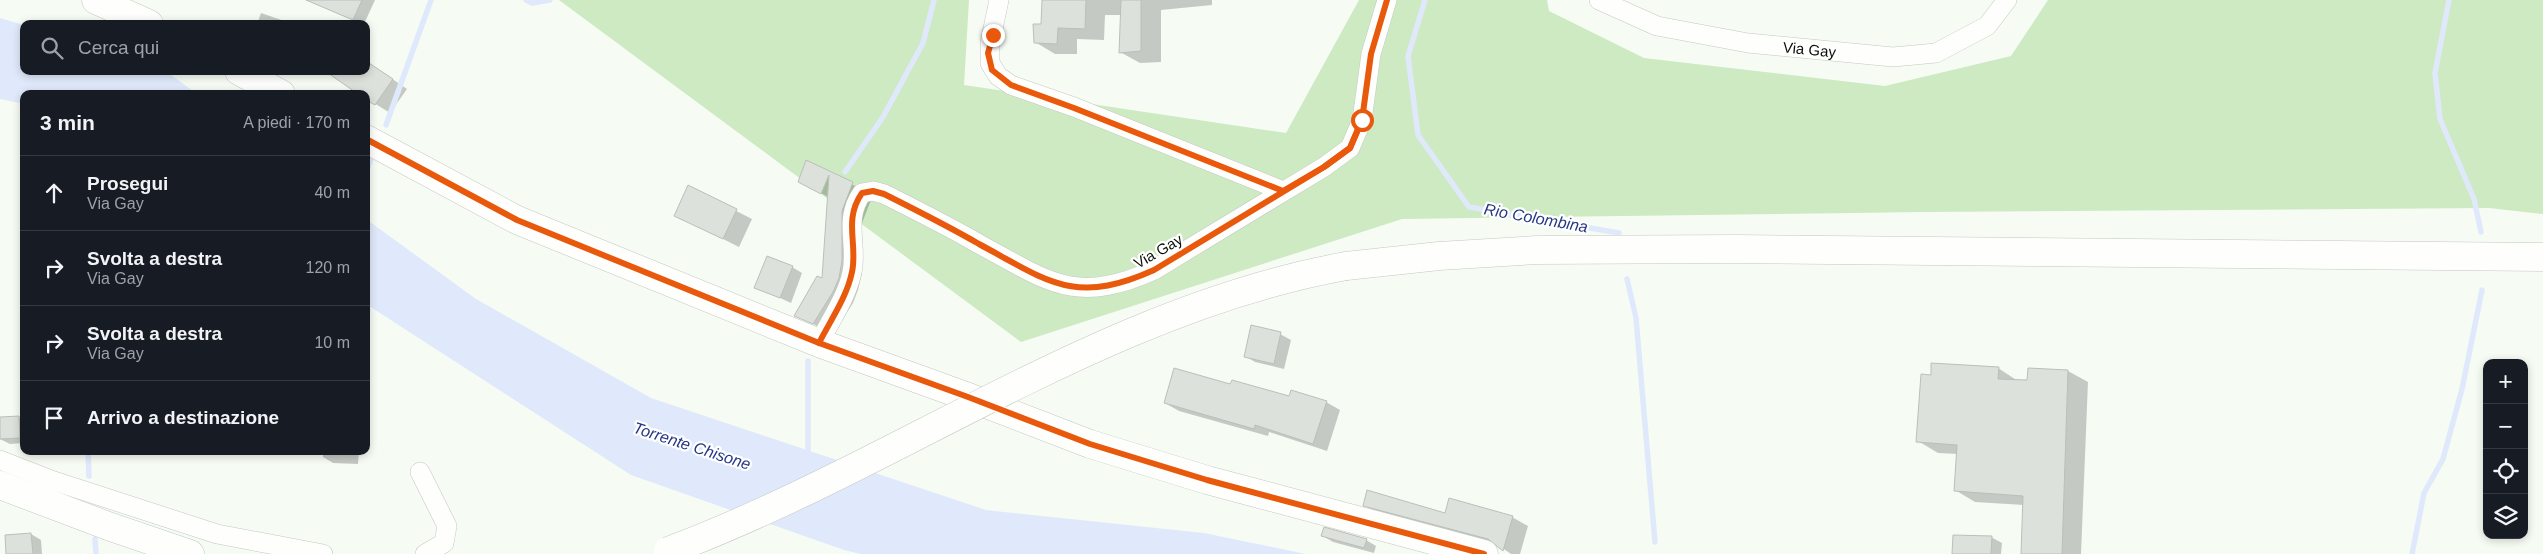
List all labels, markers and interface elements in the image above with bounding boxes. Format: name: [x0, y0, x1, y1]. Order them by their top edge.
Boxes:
search box: [20, 20, 370, 75]
route end: [982, 24, 1005, 47]
icon: search: [38, 34, 66, 62]
text: Cerca qui: [78, 37, 159, 58]
street label: Via Gay: [1782, 38, 1837, 60]
route start: [1351, 109, 1374, 132]
text: 3 min: [40, 111, 95, 134]
text: A piedi · 170 m: [243, 114, 350, 131]
text: Prosegui: [87, 173, 168, 194]
icon: ahead: [40, 179, 68, 207]
text: 40 m: [314, 184, 350, 201]
text: Via Gay: [87, 195, 144, 212]
water label: Rio Colombina: [1483, 201, 1589, 235]
street label: Via Gay: [1131, 230, 1186, 272]
text: Svolta a destra: [87, 248, 222, 269]
icon: right: [40, 254, 68, 282]
text: 120 m: [306, 259, 350, 276]
text: Via Gay: [87, 270, 144, 287]
text: Svolta a destra: [87, 323, 222, 344]
icon: right: [40, 329, 68, 357]
text: 10 m: [314, 334, 350, 351]
text: Via Gay: [87, 345, 144, 362]
map controls: [2483, 359, 2528, 539]
button: +: [2483, 359, 2528, 404]
icon: arrive: [40, 404, 68, 432]
button: −: [2483, 404, 2528, 449]
text: Arrivo a destinazione: [87, 407, 279, 428]
water label: Torrente Chisone: [631, 419, 753, 473]
button: locate: [2483, 449, 2528, 494]
button: layers: [2483, 494, 2528, 539]

